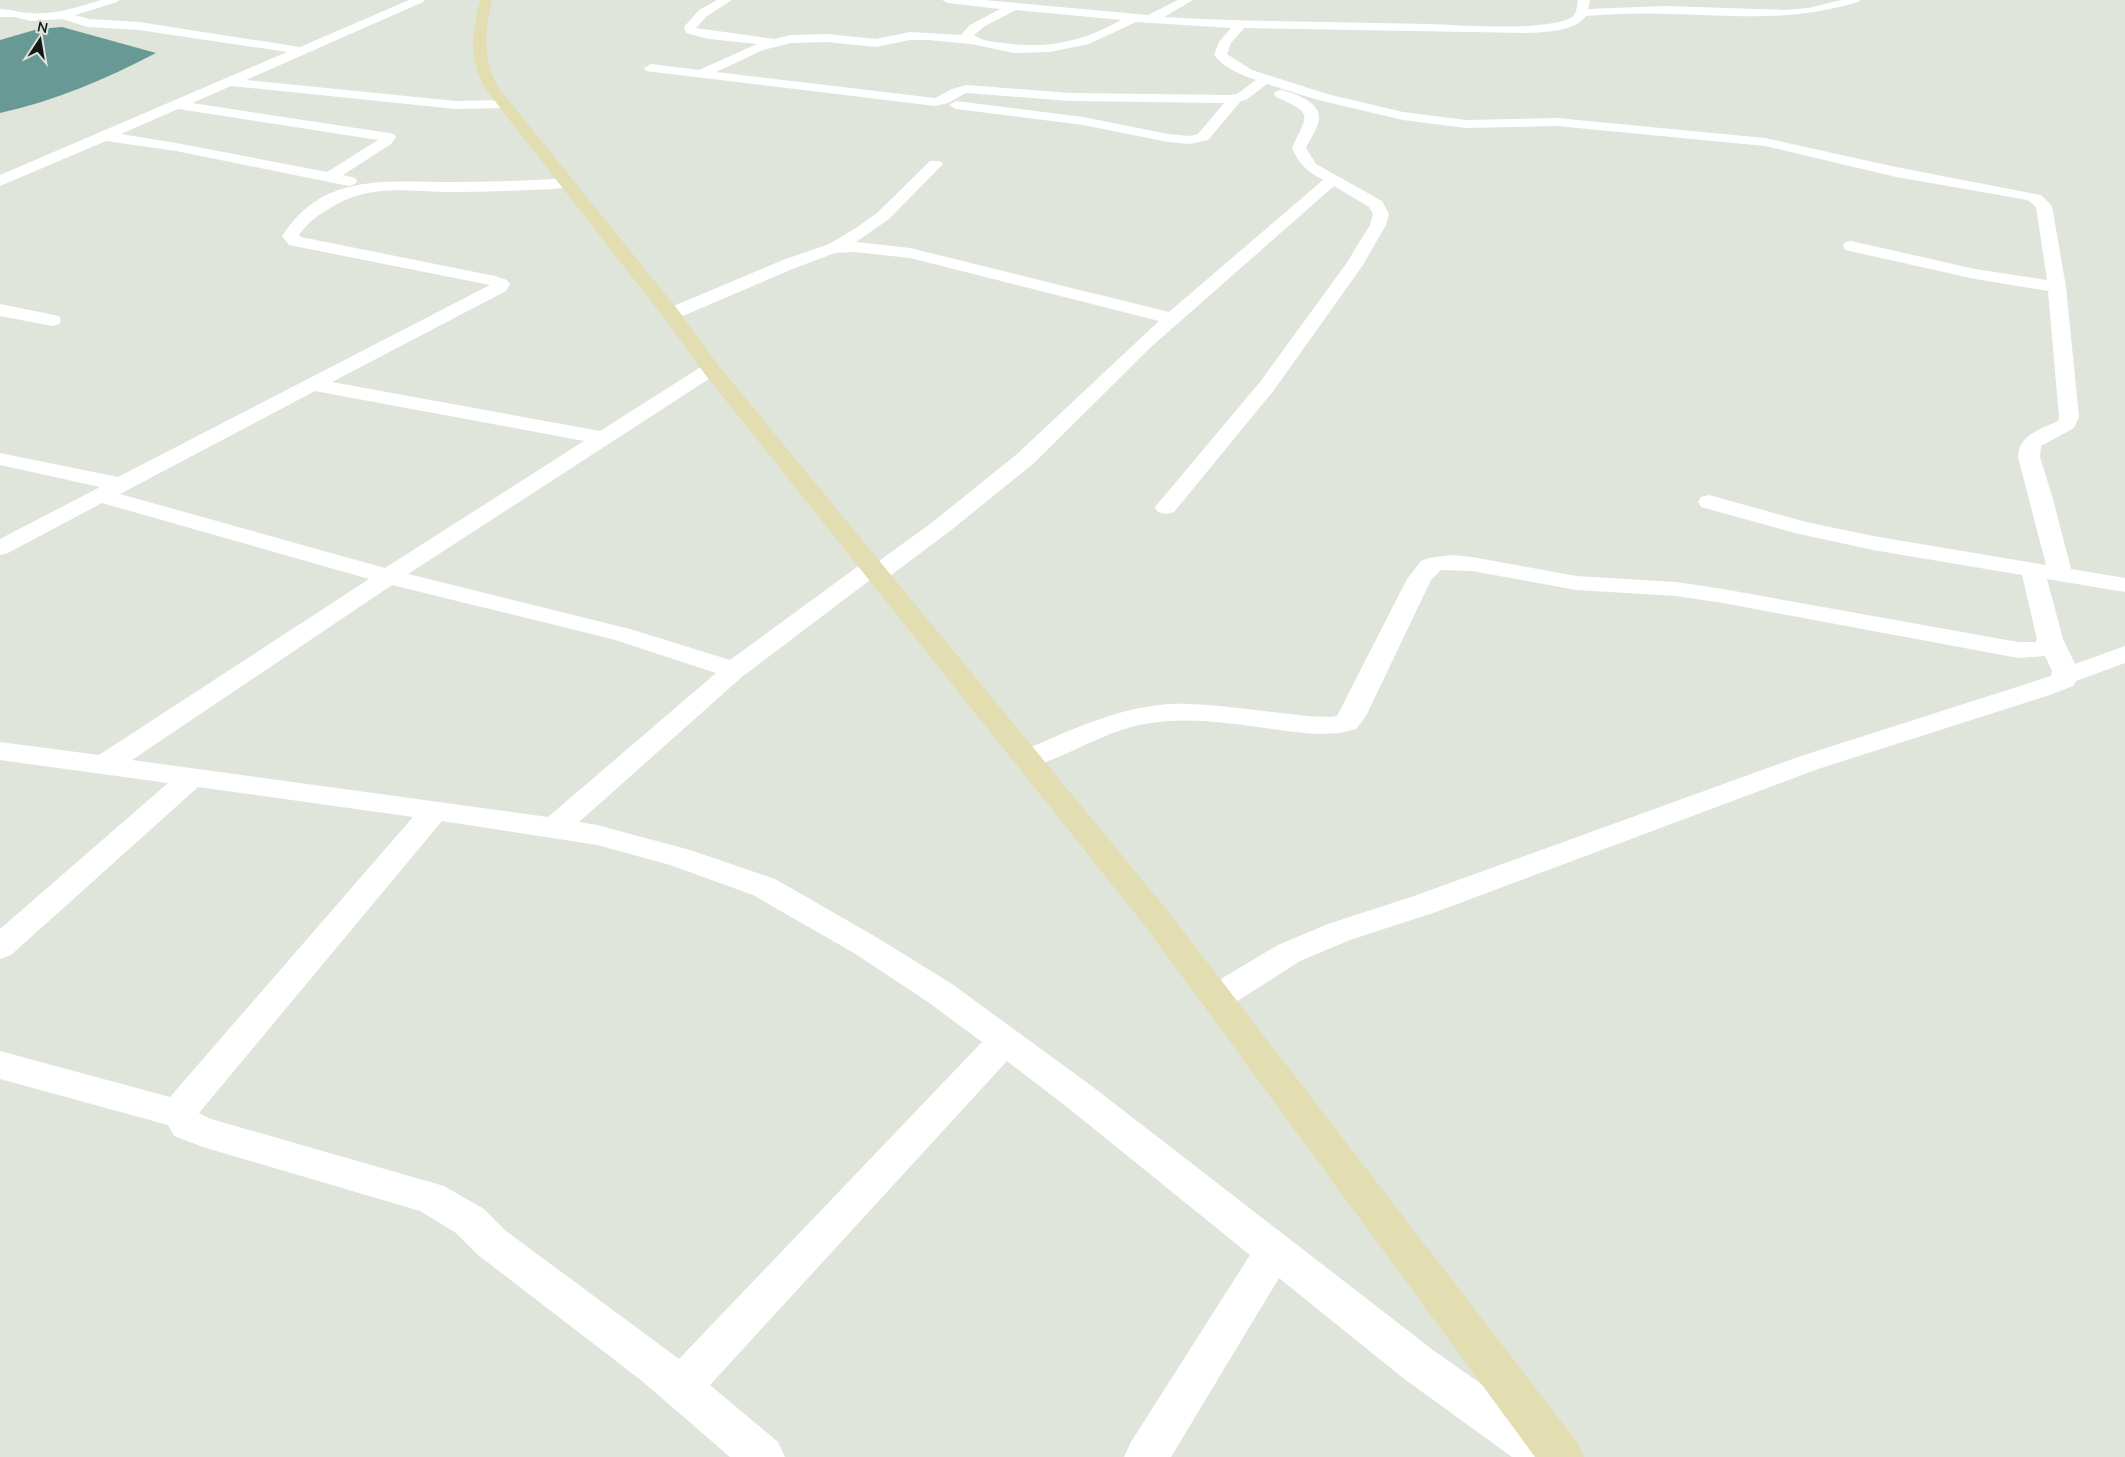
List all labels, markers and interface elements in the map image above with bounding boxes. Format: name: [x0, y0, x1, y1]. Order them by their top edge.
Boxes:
north arrow: [15, 15, 65, 65]
text: N: [35, 17, 50, 38]

